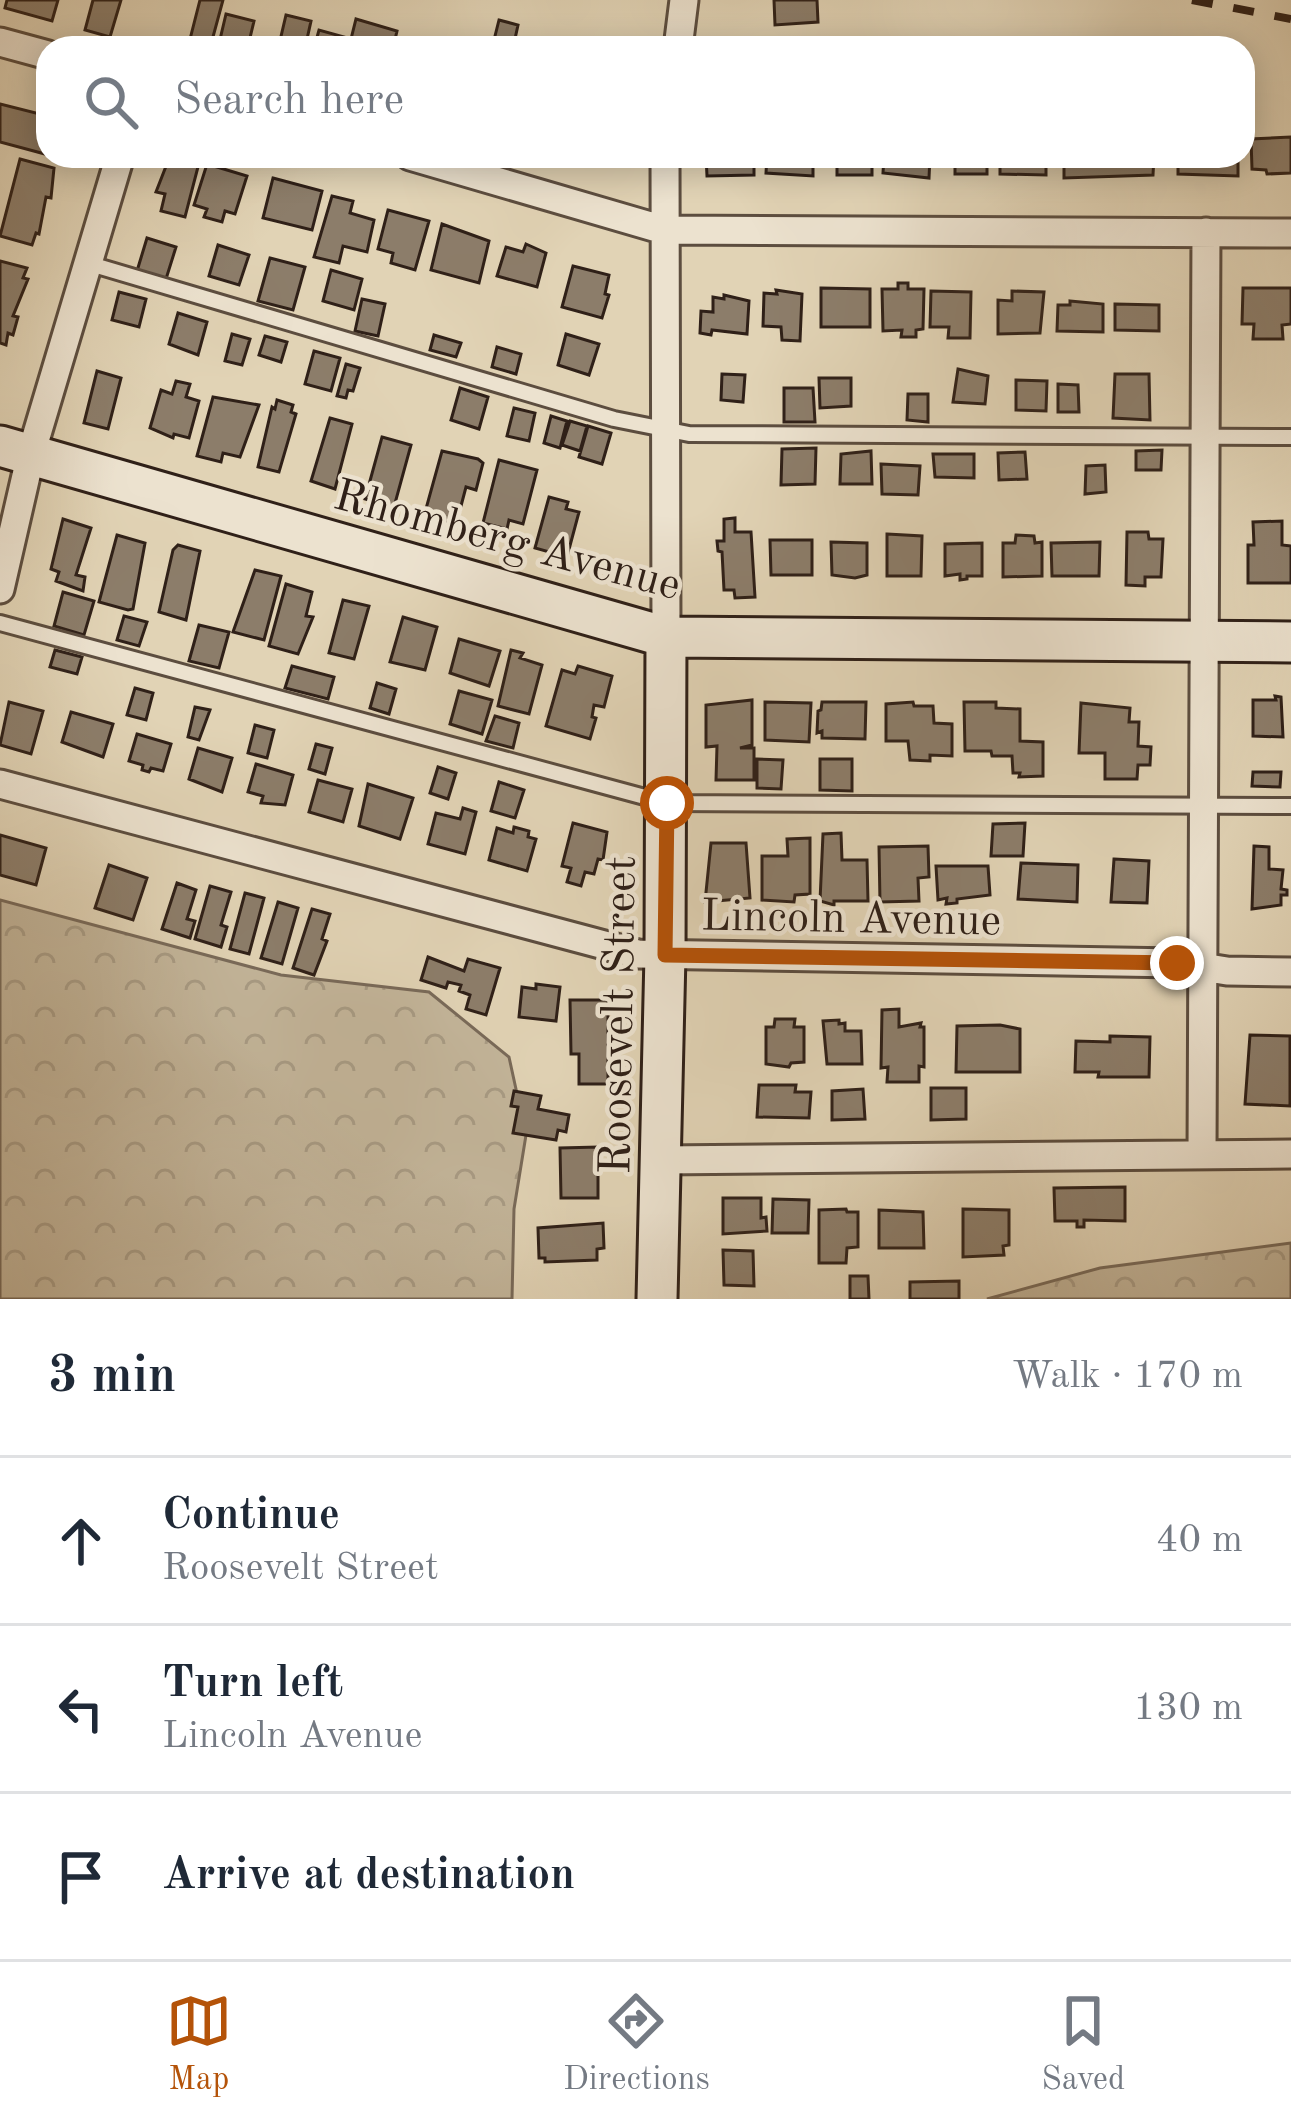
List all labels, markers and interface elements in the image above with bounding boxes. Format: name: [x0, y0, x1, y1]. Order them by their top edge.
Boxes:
search box: [36, 36, 1255, 168]
icon: search: [78, 69, 144, 135]
text: Search here: [174, 79, 404, 124]
street label: Rhomberg Avenue: [329, 474, 685, 610]
route start: [640, 776, 694, 830]
street label: Roosevelt Street: [595, 855, 646, 1175]
street label: Lincoln Avenue: [700, 895, 1002, 946]
route end: [1150, 936, 1204, 990]
text: 3 min: [48, 1352, 176, 1403]
text: Walk · 170 m: [1012, 1357, 1243, 1396]
text: Continue: [162, 1494, 340, 1539]
icon: ahead: [48, 1508, 114, 1574]
text: 40 m: [1156, 1521, 1243, 1560]
text: Roosevelt Street: [162, 1549, 439, 1588]
text: Turn left: [162, 1662, 343, 1707]
icon: left: [48, 1676, 114, 1742]
text: 130 m: [1133, 1689, 1243, 1728]
text: Lincoln Avenue: [162, 1717, 422, 1756]
icon: arrive: [48, 1844, 114, 1910]
text: Arrive at destination: [162, 1854, 575, 1899]
tab: Map: [166, 1988, 232, 2101]
tab: Directions: [563, 1988, 710, 2101]
tab: Saved: [1041, 1988, 1125, 2101]

